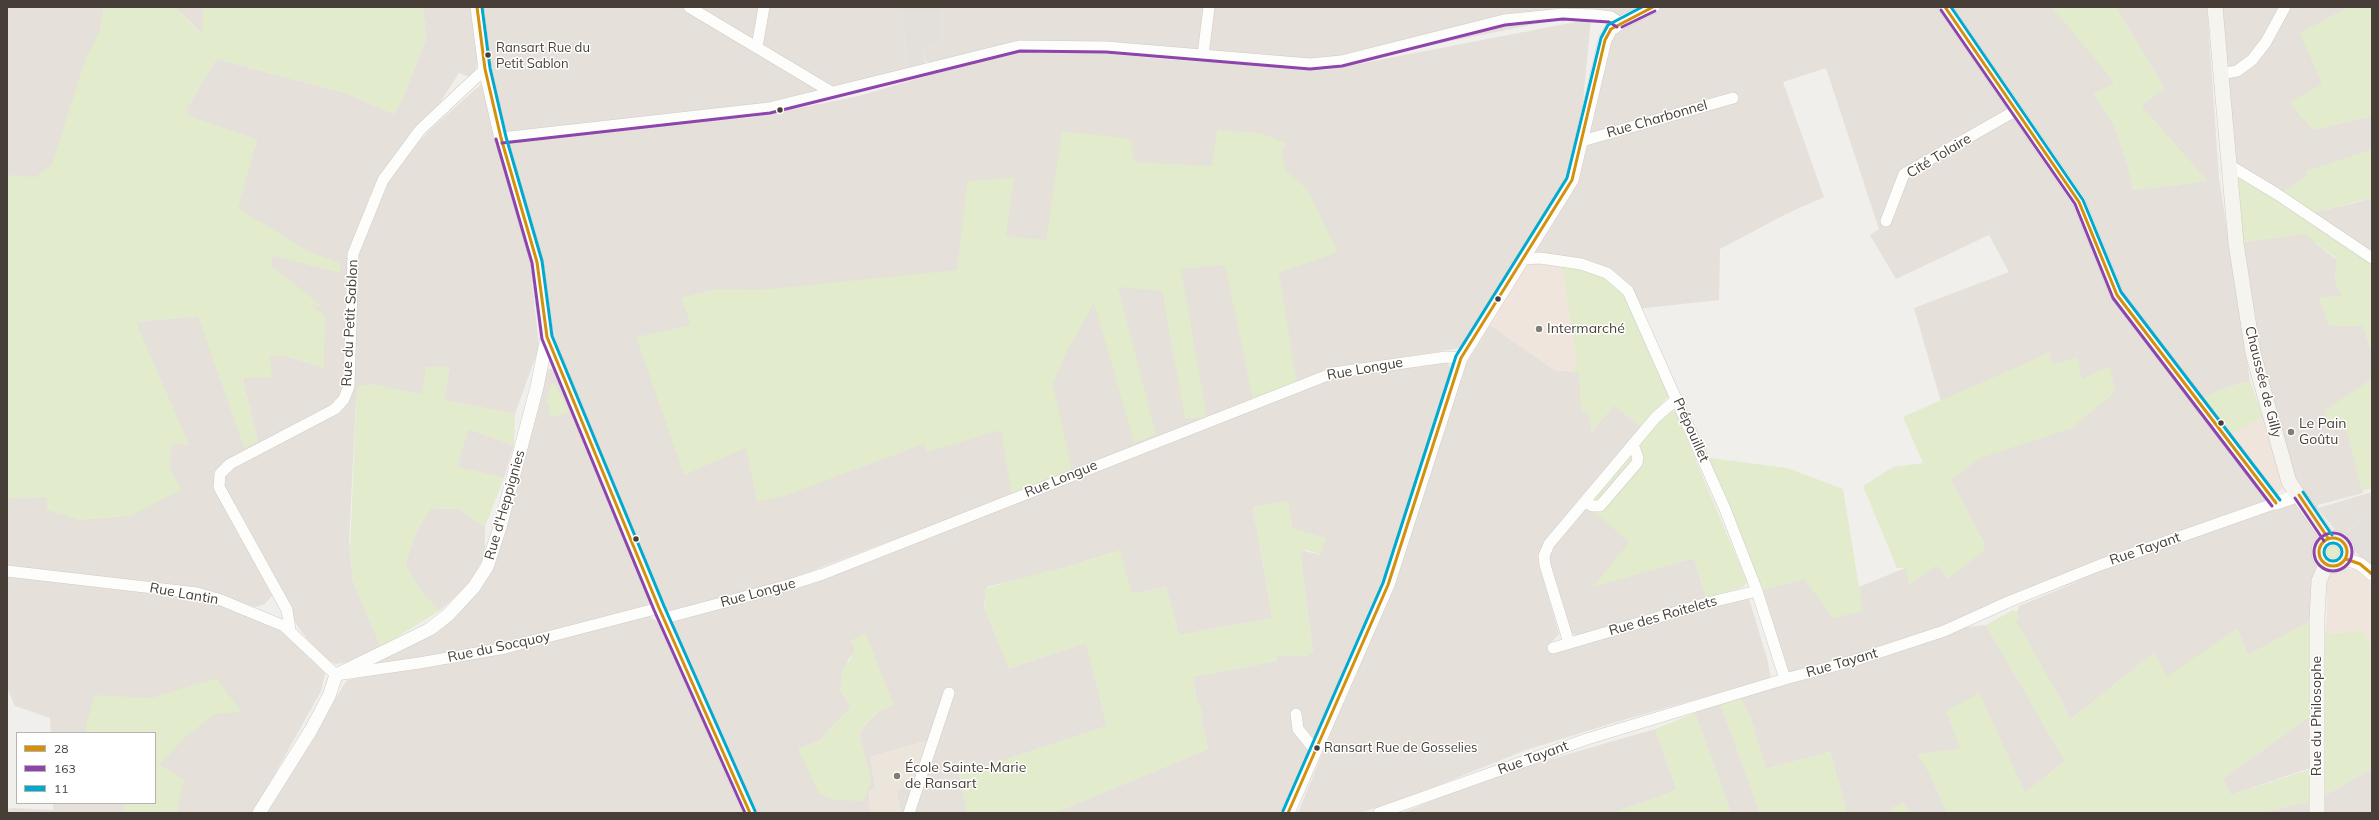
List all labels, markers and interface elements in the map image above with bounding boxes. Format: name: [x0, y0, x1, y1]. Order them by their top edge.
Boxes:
place label: Ransart Rue du Petit Sablon: [496, 40, 590, 71]
marker: Ransart Rue du Petit Sablon: [483, 50, 493, 60]
street label: Rue Charbonnel: [1605, 97, 1709, 141]
unlabelled marker: [775, 105, 785, 115]
street label: Cité Tolaire: [1904, 130, 1974, 182]
street label: Rue du Petit Sablon: [338, 259, 362, 387]
unlabelled marker: [1493, 294, 1503, 304]
place label: Intermarché: [1547, 321, 1625, 337]
marker: Intermarché: [1534, 324, 1544, 334]
street label: Chaussée de Gilly: [2241, 324, 2285, 440]
street label: Rue Longue: [1326, 354, 1404, 384]
street label: Prépouillet: [1669, 395, 1713, 465]
place label: Le Pain Goûtu: [2299, 416, 2347, 448]
unlabelled marker: [2216, 418, 2226, 428]
marker: Le Pain Goûtu: [2286, 427, 2296, 437]
street label: Rue d'Heppignies: [481, 448, 529, 562]
street label: Rue Longue: [1022, 457, 1100, 501]
street label: Rue Tayant: [2107, 529, 2183, 569]
unlabelled marker: [631, 534, 641, 544]
street label: Rue Longue: [719, 575, 797, 611]
street label: Rue Lantin: [148, 580, 220, 608]
street label: Rue des Roitelets: [1607, 593, 1719, 639]
street label: Rue du Socquoy: [446, 628, 552, 666]
street label: Rue Tayant: [1804, 645, 1880, 681]
street label: Rue du Philosophe: [2309, 656, 2325, 776]
legend: [16, 732, 156, 804]
street label: Rue Tayant: [1496, 738, 1570, 778]
place label: Ransart Rue de Gosselies: [1324, 740, 1477, 756]
text: 28: [54, 741, 68, 756]
marker: Ransart Rue de Gosselies: [1312, 743, 1322, 753]
place label: École Sainte-Marie de Ransart: [905, 760, 1026, 792]
text: 163: [54, 761, 76, 776]
marker: École Sainte-Marie de Ransart: [892, 771, 902, 781]
text: 11: [54, 781, 68, 796]

